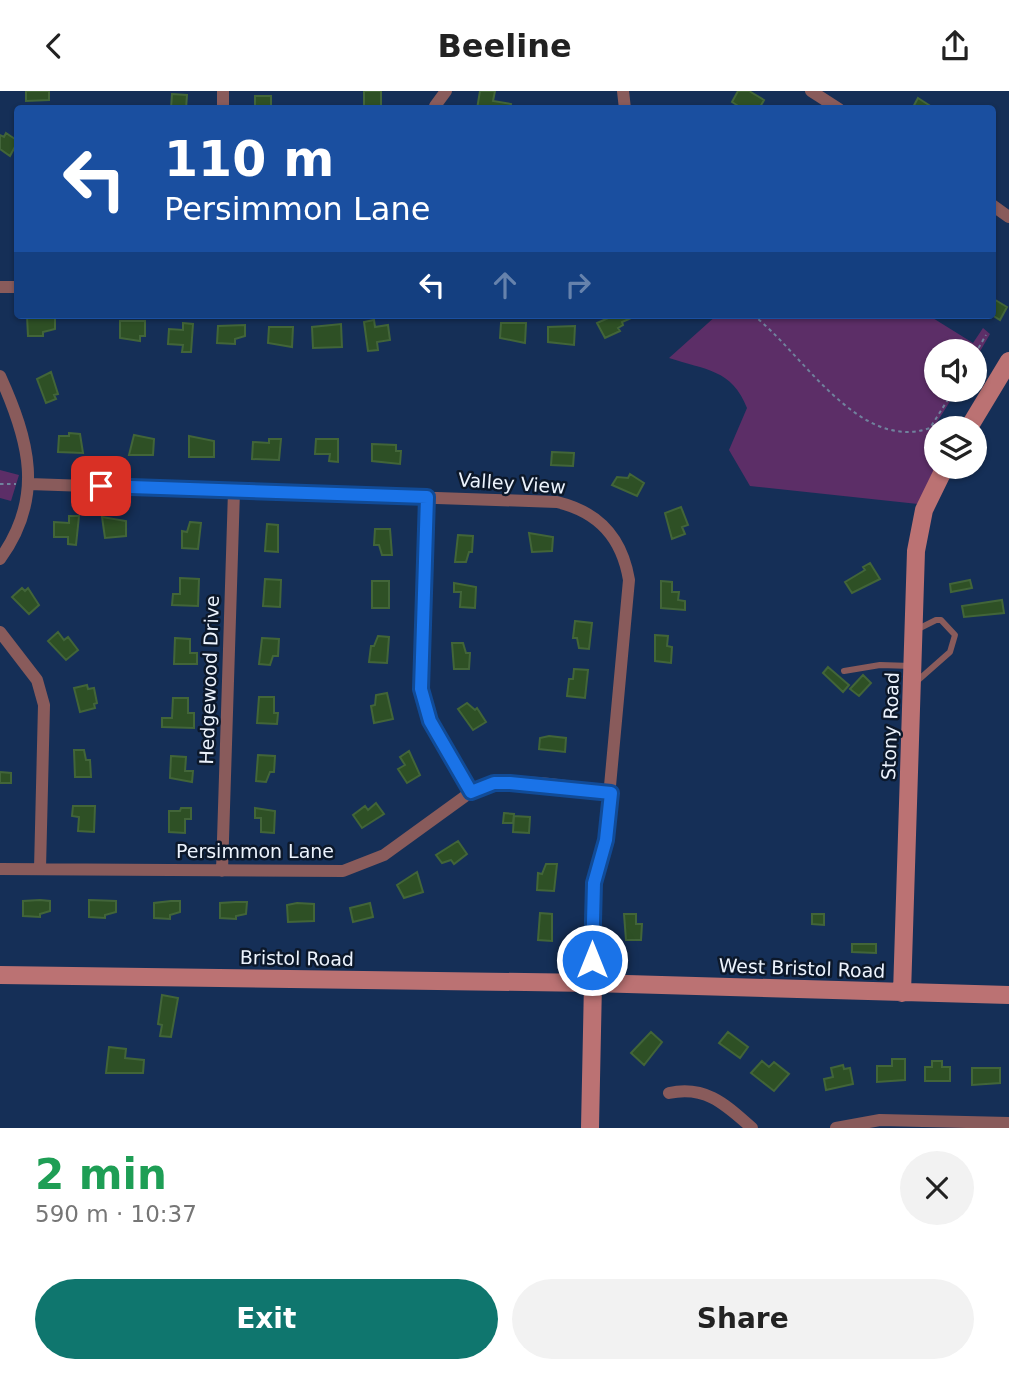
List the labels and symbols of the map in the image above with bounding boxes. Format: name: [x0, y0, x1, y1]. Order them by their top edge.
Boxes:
pin: [71, 456, 131, 516]
street label: Valley View: [457, 468, 567, 498]
street label: Hedgewood Drive: [195, 595, 223, 765]
street label: Stony Road: [877, 672, 903, 780]
street label: Persimmon Lane: [176, 840, 334, 862]
position arrow: [555, 923, 629, 997]
street label: Bristol Road: [240, 946, 354, 970]
street label: West Bristol Road: [718, 954, 886, 982]

